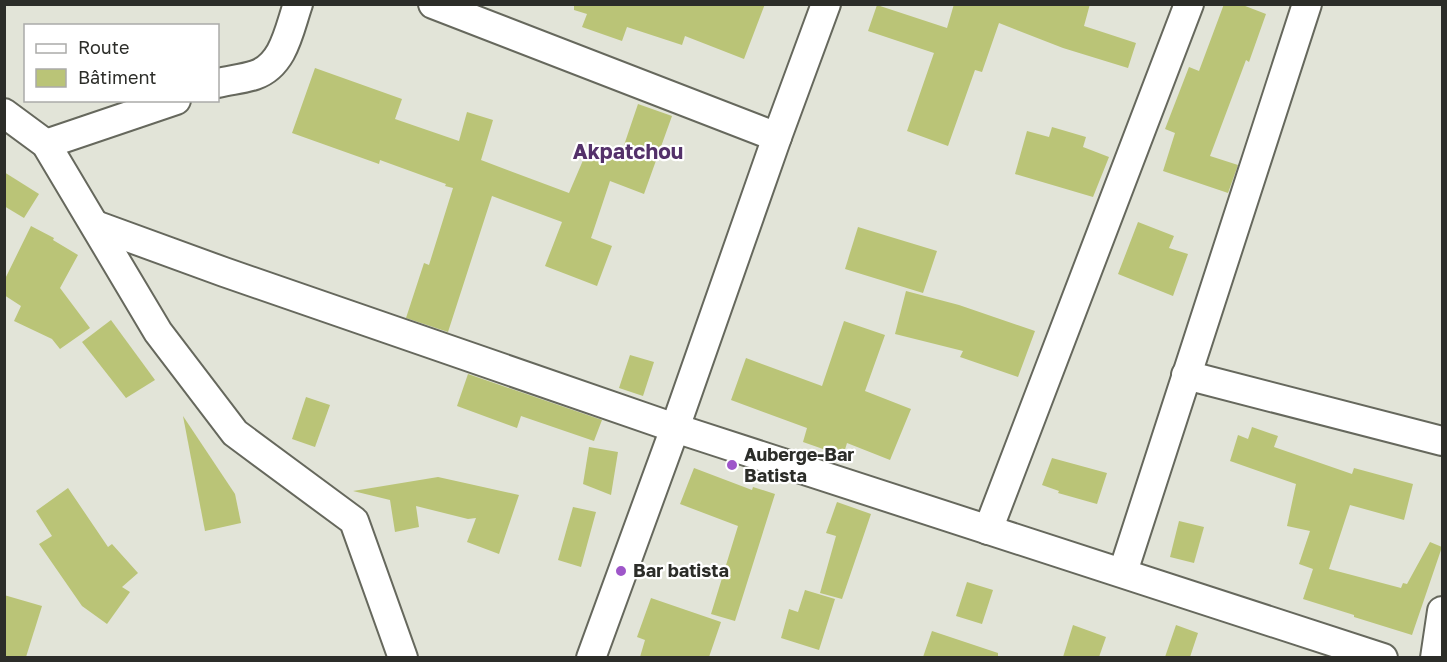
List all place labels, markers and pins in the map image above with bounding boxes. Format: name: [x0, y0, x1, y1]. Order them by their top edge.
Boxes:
place label: Auberge-Bar Batista: [744, 443, 854, 486]
marker: Auberge-Bar Batista: [725, 458, 739, 472]
place label: Bar batista: [633, 559, 729, 581]
marker: Bar batista: [614, 564, 628, 578]

